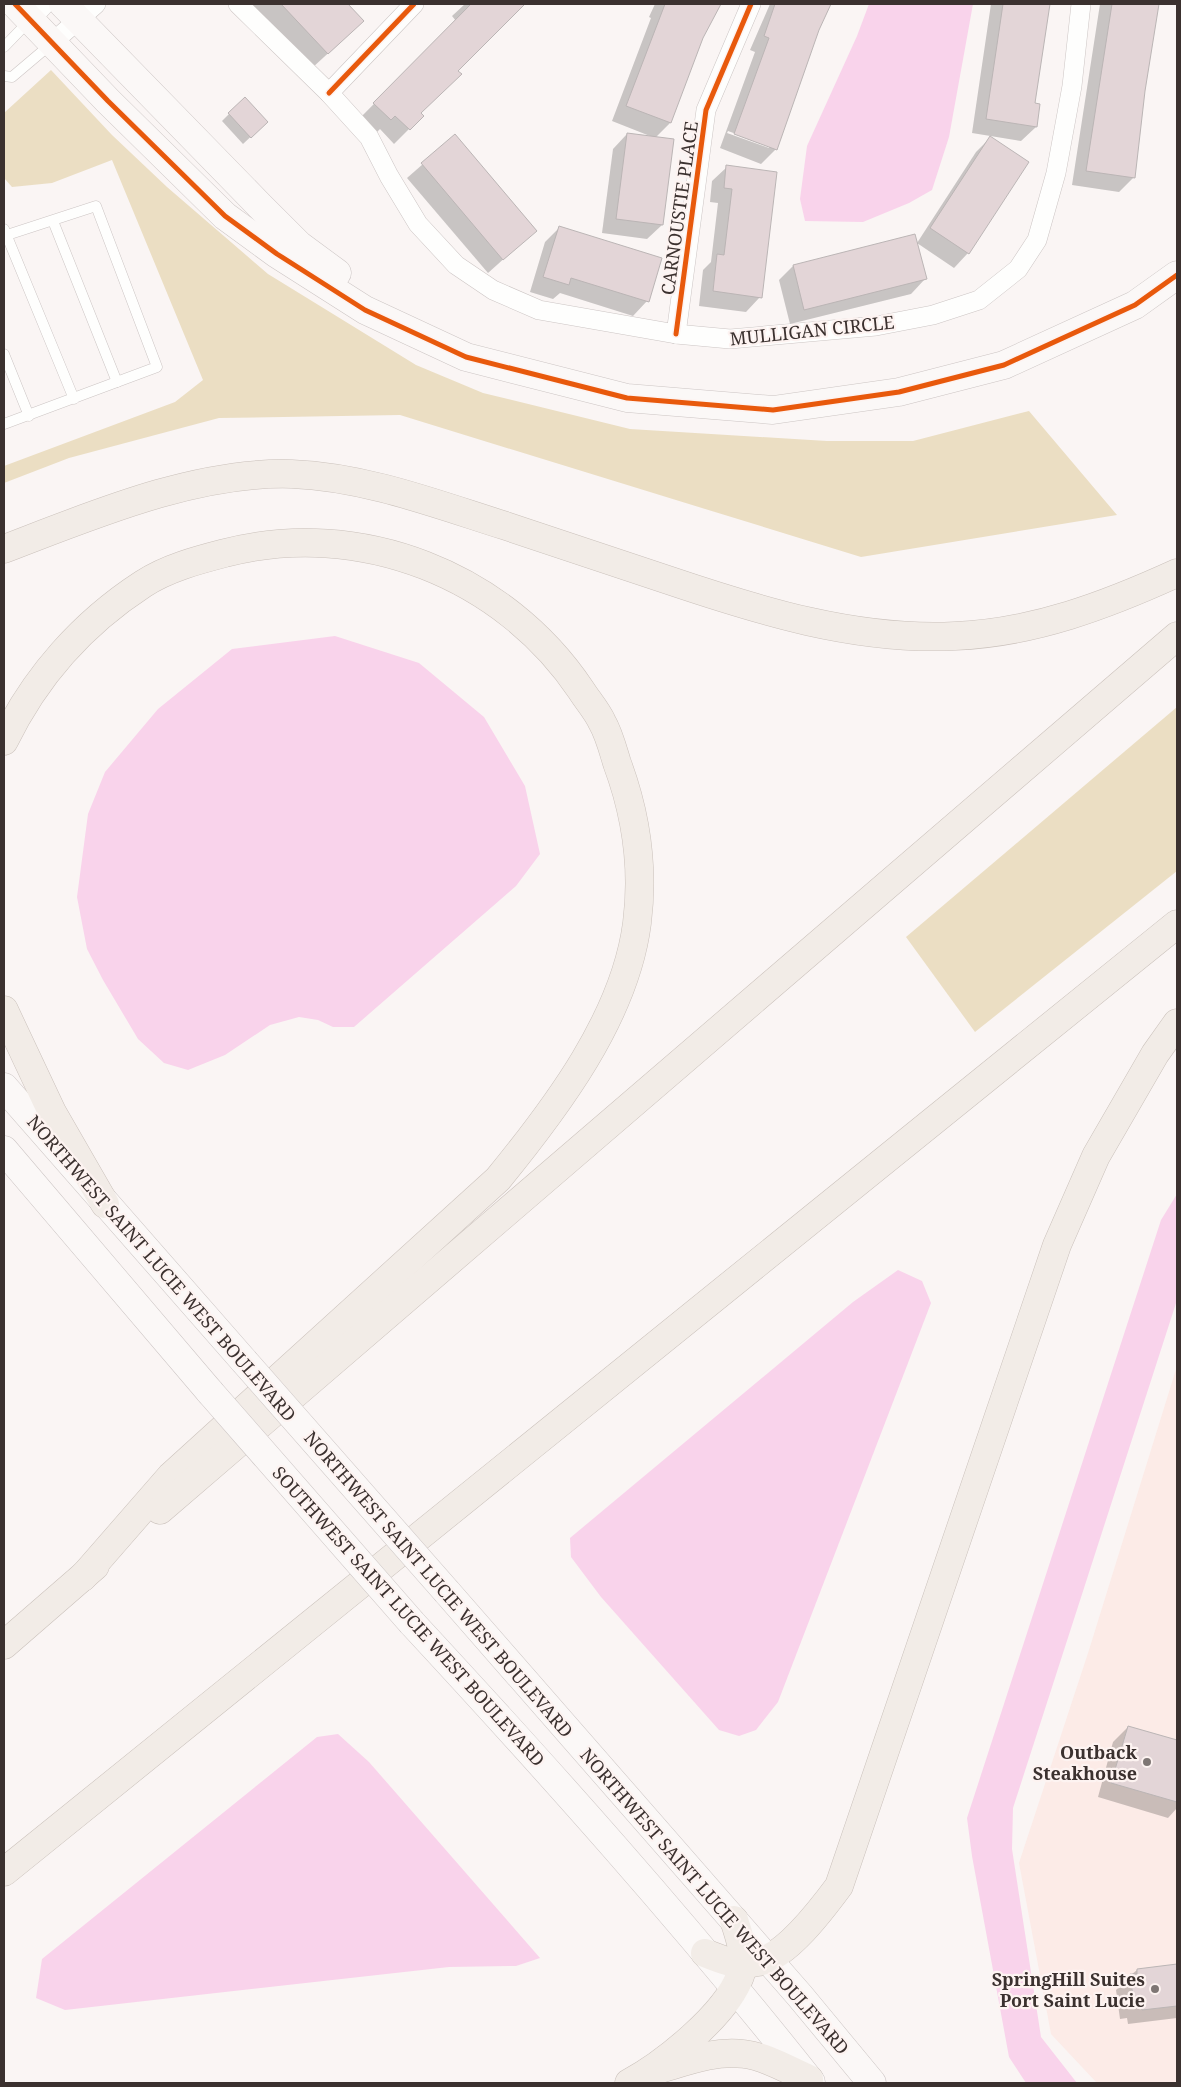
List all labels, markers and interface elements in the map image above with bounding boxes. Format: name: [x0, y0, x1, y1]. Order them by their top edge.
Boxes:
street label: CARNOUSTIE PLACE: [655, 120, 703, 296]
street label: MULLIGAN CIRCLE: [729, 309, 895, 351]
street label: NORTHWEST SAINT LUCIE WEST BOULEVARD: [22, 1110, 302, 1426]
street label: NORTHWEST SAINT LUCIE WEST BOULEVARD: [299, 1426, 579, 1742]
street label: SOUTHWEST SAINT LUCIE WEST BOULEVARD: [268, 1461, 550, 1771]
place label: Outback Steakhouse: [1033, 1740, 1138, 1785]
street label: NORTHWEST SAINT LUCIE WEST BOULEVARD: [575, 1743, 855, 2059]
marker: Outback Steakhouse: [1141, 1756, 1153, 1768]
place label: SpringHill Suites Port Saint Lucie: [992, 1967, 1145, 2012]
marker: SpringHill Suites Port Saint Lucie: [1149, 1983, 1161, 1995]

